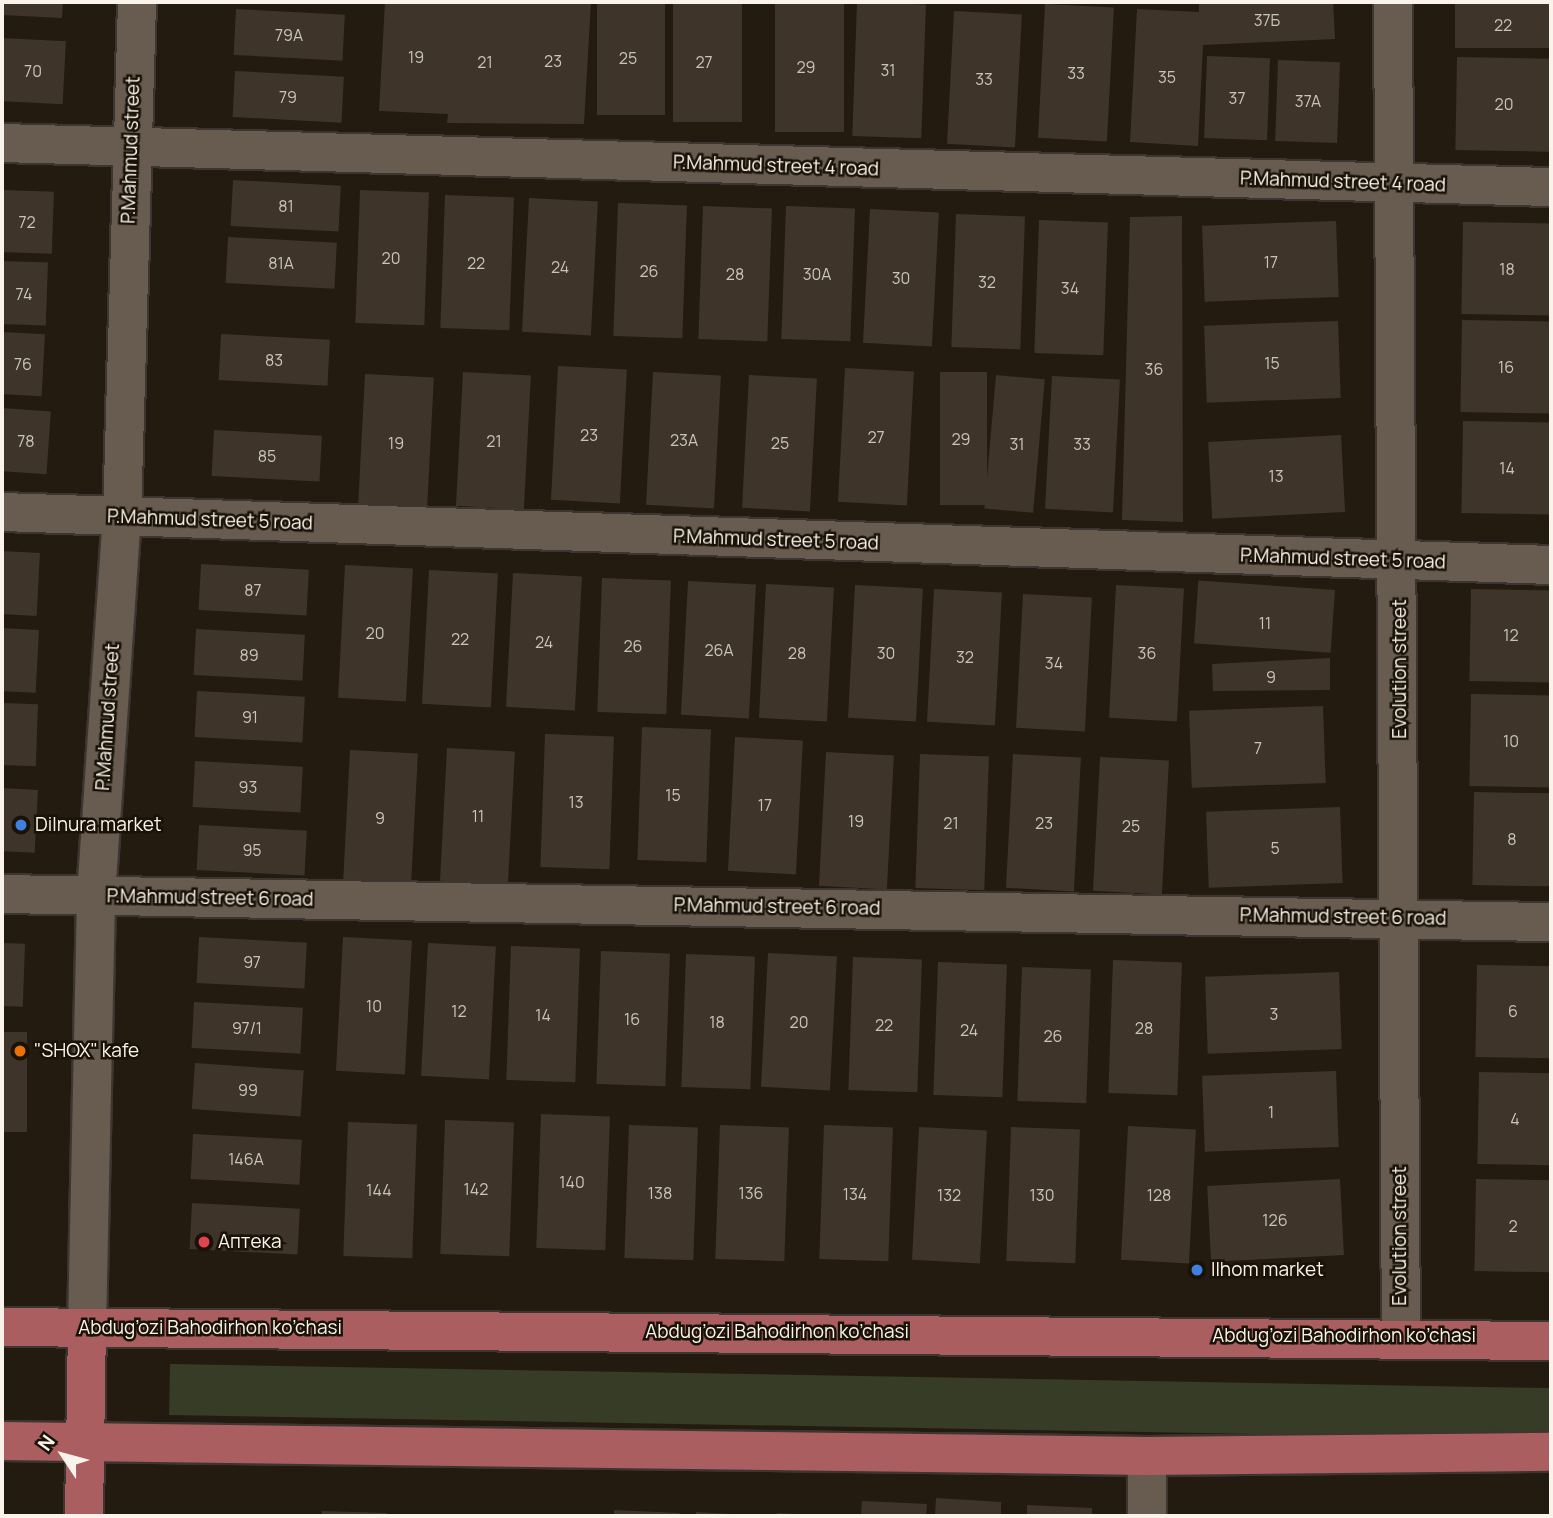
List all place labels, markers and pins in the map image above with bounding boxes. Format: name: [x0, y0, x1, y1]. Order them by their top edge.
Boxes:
place label: Dilnura market: [35, 814, 161, 836]
marker: Dilnura market: [13, 817, 29, 833]
place label: "SHOX" kafe: [34, 1040, 139, 1062]
marker: "SHOX" kafe: [12, 1043, 28, 1059]
place label: Аптека: [218, 1231, 282, 1253]
marker: Аптека: [196, 1234, 212, 1250]
place label: Ilhom market: [1211, 1259, 1324, 1281]
marker: Ilhom market: [1189, 1262, 1205, 1278]

